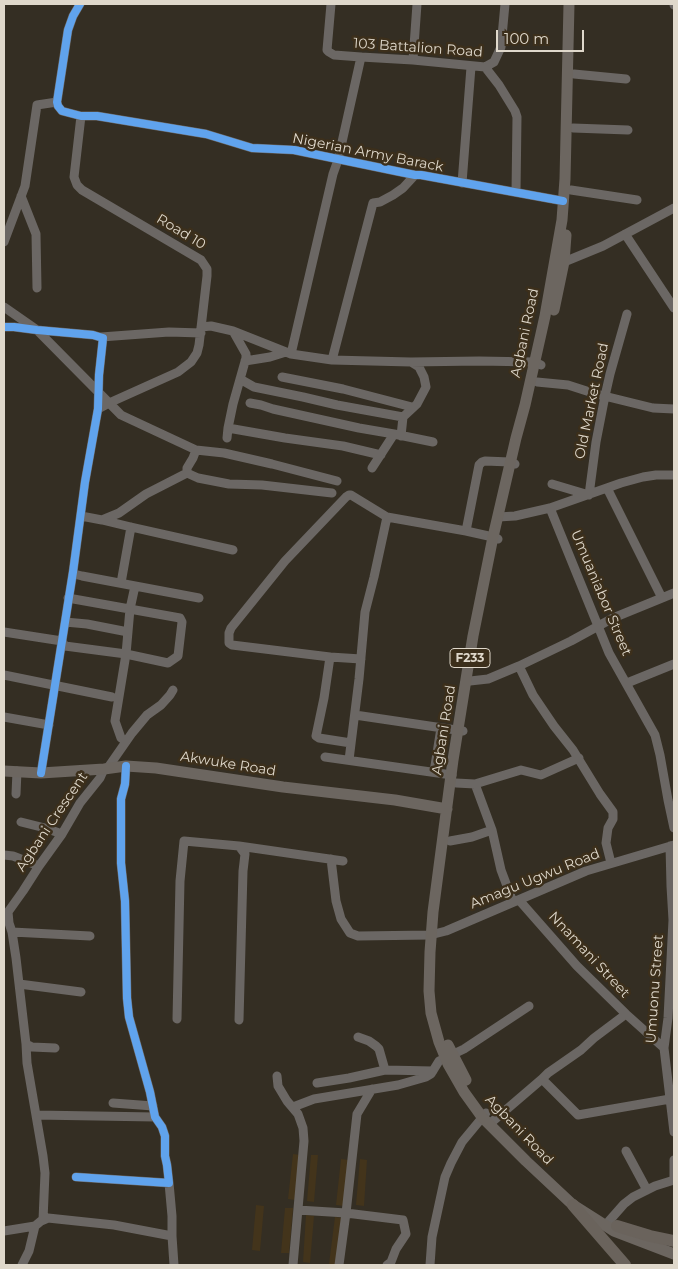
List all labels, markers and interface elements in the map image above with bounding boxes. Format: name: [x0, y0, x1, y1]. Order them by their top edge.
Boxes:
scale bar: [498, 20, 586, 52]
text: 100 m: [504, 29, 549, 48]
street label: 103 Battalion Road: [353, 35, 483, 61]
street label: Nigerian Army Barack: [291, 130, 445, 176]
street label: Road 10: [153, 211, 209, 253]
street label: Agbani Road: [507, 287, 543, 379]
street label: Old Market Road: [571, 341, 613, 461]
street label: Umuaniabor Street: [567, 528, 635, 658]
road number: F233: [450, 648, 490, 668]
street label: Agbani Road: [429, 684, 459, 776]
street label: Akwuke Road: [179, 748, 277, 780]
street label: Agbani Crescent: [13, 769, 91, 875]
street label: Amagu Ugwu Road: [468, 845, 602, 913]
street label: Nnamani Street: [545, 909, 633, 1001]
street label: Umuonu Street: [643, 934, 667, 1044]
street label: Agbani Road: [481, 1092, 557, 1168]

